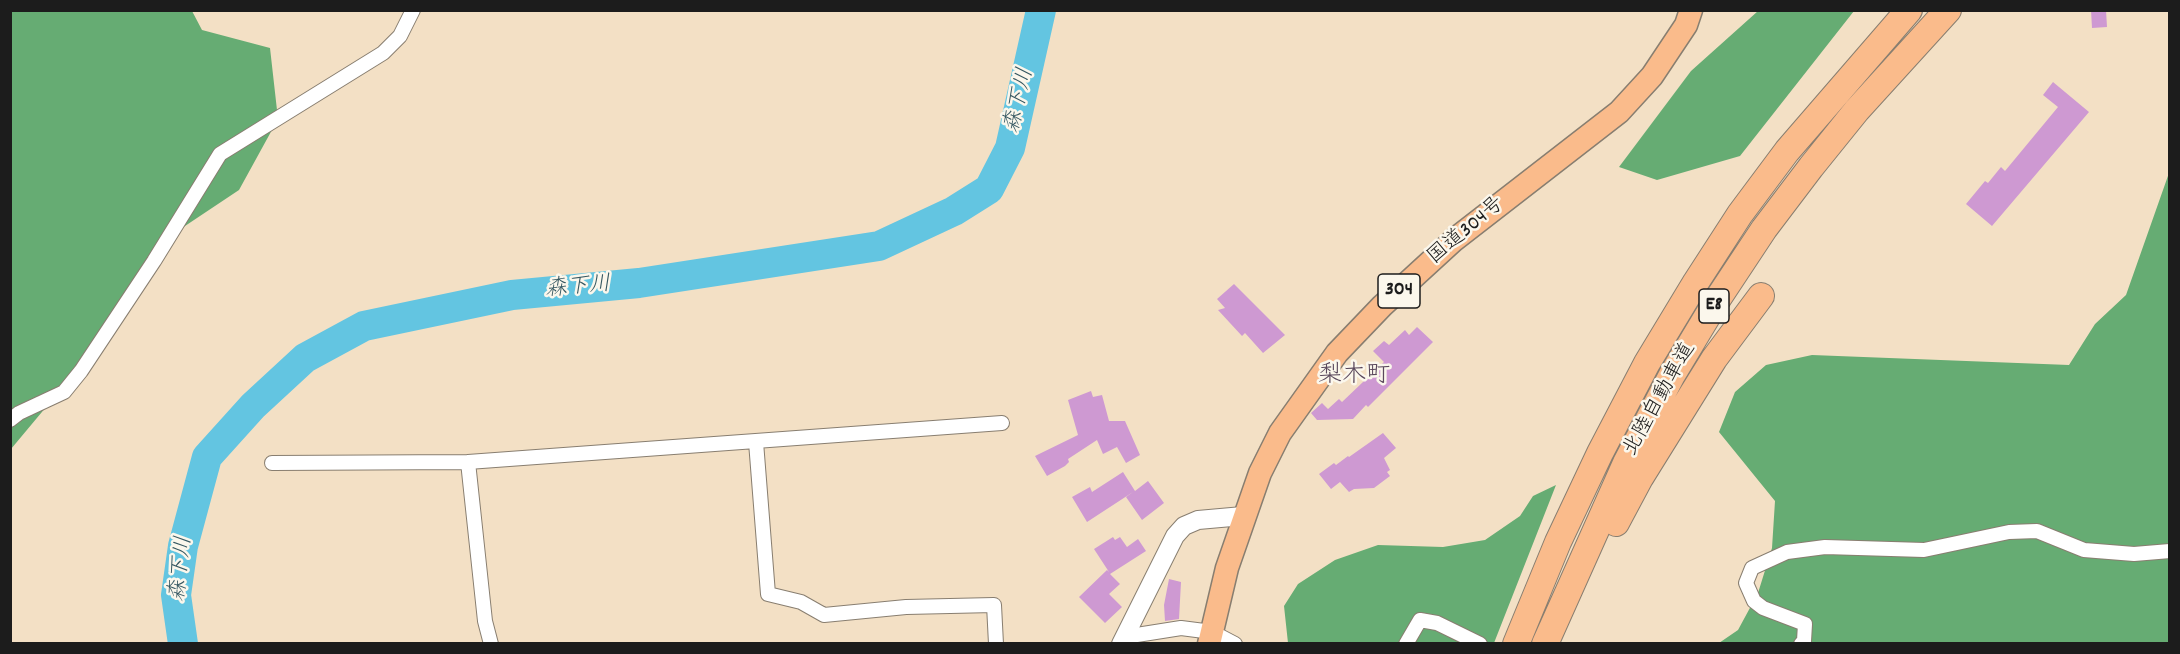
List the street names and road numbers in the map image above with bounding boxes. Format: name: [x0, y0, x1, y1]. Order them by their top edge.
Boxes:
street label: 国道304号: [1423, 193, 1511, 271]
road number: 304: [1378, 274, 1420, 308]
road number: E8: [1699, 289, 1729, 323]
street label: 北陸自動車道: [1619, 339, 1703, 461]

